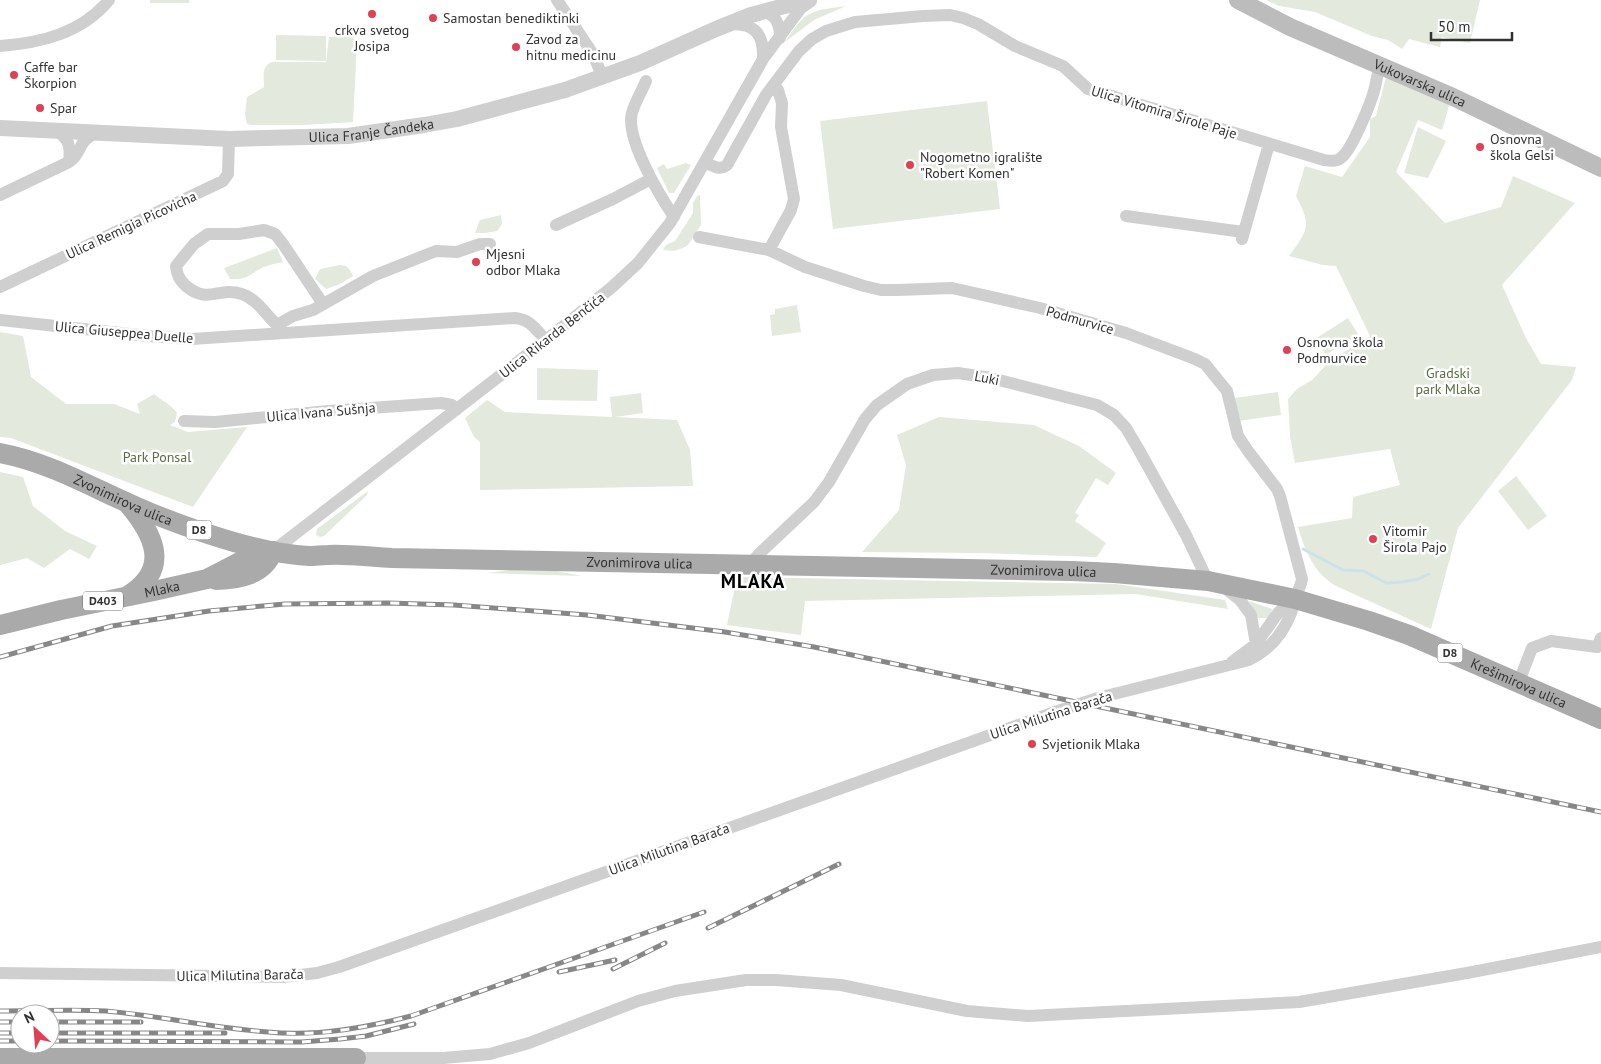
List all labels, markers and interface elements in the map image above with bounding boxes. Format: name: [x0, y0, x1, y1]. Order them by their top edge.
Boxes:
marker: crkva svetog Josipa: [366, 8, 378, 20]
place label: Samostan benediktinki: [443, 9, 579, 27]
scale bar: [1431, 10, 1512, 42]
marker: Samostan benediktinki: [427, 12, 439, 24]
text: 50 m: [1438, 17, 1471, 36]
place label: crkva svetog Josipa: [335, 21, 409, 55]
place label: Zavod za hitnu medicinu: [526, 30, 616, 64]
marker: Zavod za hitnu medicinu: [510, 41, 522, 53]
street label: Vukovarska ulica: [1370, 55, 1469, 111]
place label: Caffe bar Škorpion: [24, 58, 78, 92]
marker: Caffe bar Škorpion: [8, 69, 20, 81]
street label: Ulica Vitomira Širole Paje: [1089, 81, 1239, 143]
place label: Spar: [50, 99, 77, 117]
marker: Spar: [34, 102, 46, 114]
street label: Ulica Franje Čandeka: [308, 114, 435, 146]
place label: Osnovna škola Gelsi: [1490, 130, 1554, 164]
marker: Osnovna škola Gelsi: [1474, 141, 1486, 153]
place label: Nogometno igralište "Robert Komen": [920, 148, 1043, 182]
marker: Nogometno igralište "Robert Komen": [904, 159, 916, 171]
street label: Ulica Remigia Picovicha: [63, 187, 199, 263]
place label: Mjesni odbor Mlaka: [486, 245, 560, 279]
marker: Mjesni odbor Mlaka: [470, 256, 482, 268]
street label: Ulica Rikarda Benčića: [496, 288, 608, 382]
street label: Podmurvice: [1044, 302, 1116, 338]
street label: Ulica Giuseppea Duelle: [54, 317, 194, 347]
place label: Osnovna škola Podmurvice: [1297, 333, 1384, 367]
marker: Osnovna škola Podmurvice: [1281, 344, 1293, 356]
park label: Gradski park Mlaka: [1415, 364, 1481, 398]
street label: Luki: [973, 367, 1001, 389]
street label: Ulica Ivana Sušnja: [266, 398, 376, 426]
park label: Park Ponsal: [123, 448, 191, 466]
street label: Zvonimirova ulica: [71, 470, 175, 529]
road number: D8: [186, 520, 212, 540]
place label: Vitomir Širola Pajo: [1382, 522, 1447, 556]
marker: Vitomir Širola Pajo: [1367, 533, 1379, 545]
street label: Zvonimirova ulica: [586, 553, 693, 573]
street label: Zvonimirova ulica: [990, 560, 1097, 581]
district label: MLAKA: [721, 569, 785, 593]
street label: Mlaka: [143, 576, 182, 602]
road number: D403: [83, 592, 123, 610]
road number: D8: [1438, 644, 1462, 662]
street label: Krešimirova ulica: [1468, 654, 1570, 712]
street label: Ulica Milutina Barača: [988, 687, 1114, 743]
place label: Svjetionik Mlaka: [1042, 735, 1140, 753]
marker: Svjetionik Mlaka: [1026, 738, 1038, 750]
street label: Ulica Milutina Barača: [606, 819, 732, 879]
street label: Ulica Milutina Barača: [176, 965, 304, 985]
north arrow: [10, 1004, 60, 1054]
text: N: [21, 1007, 37, 1027]

